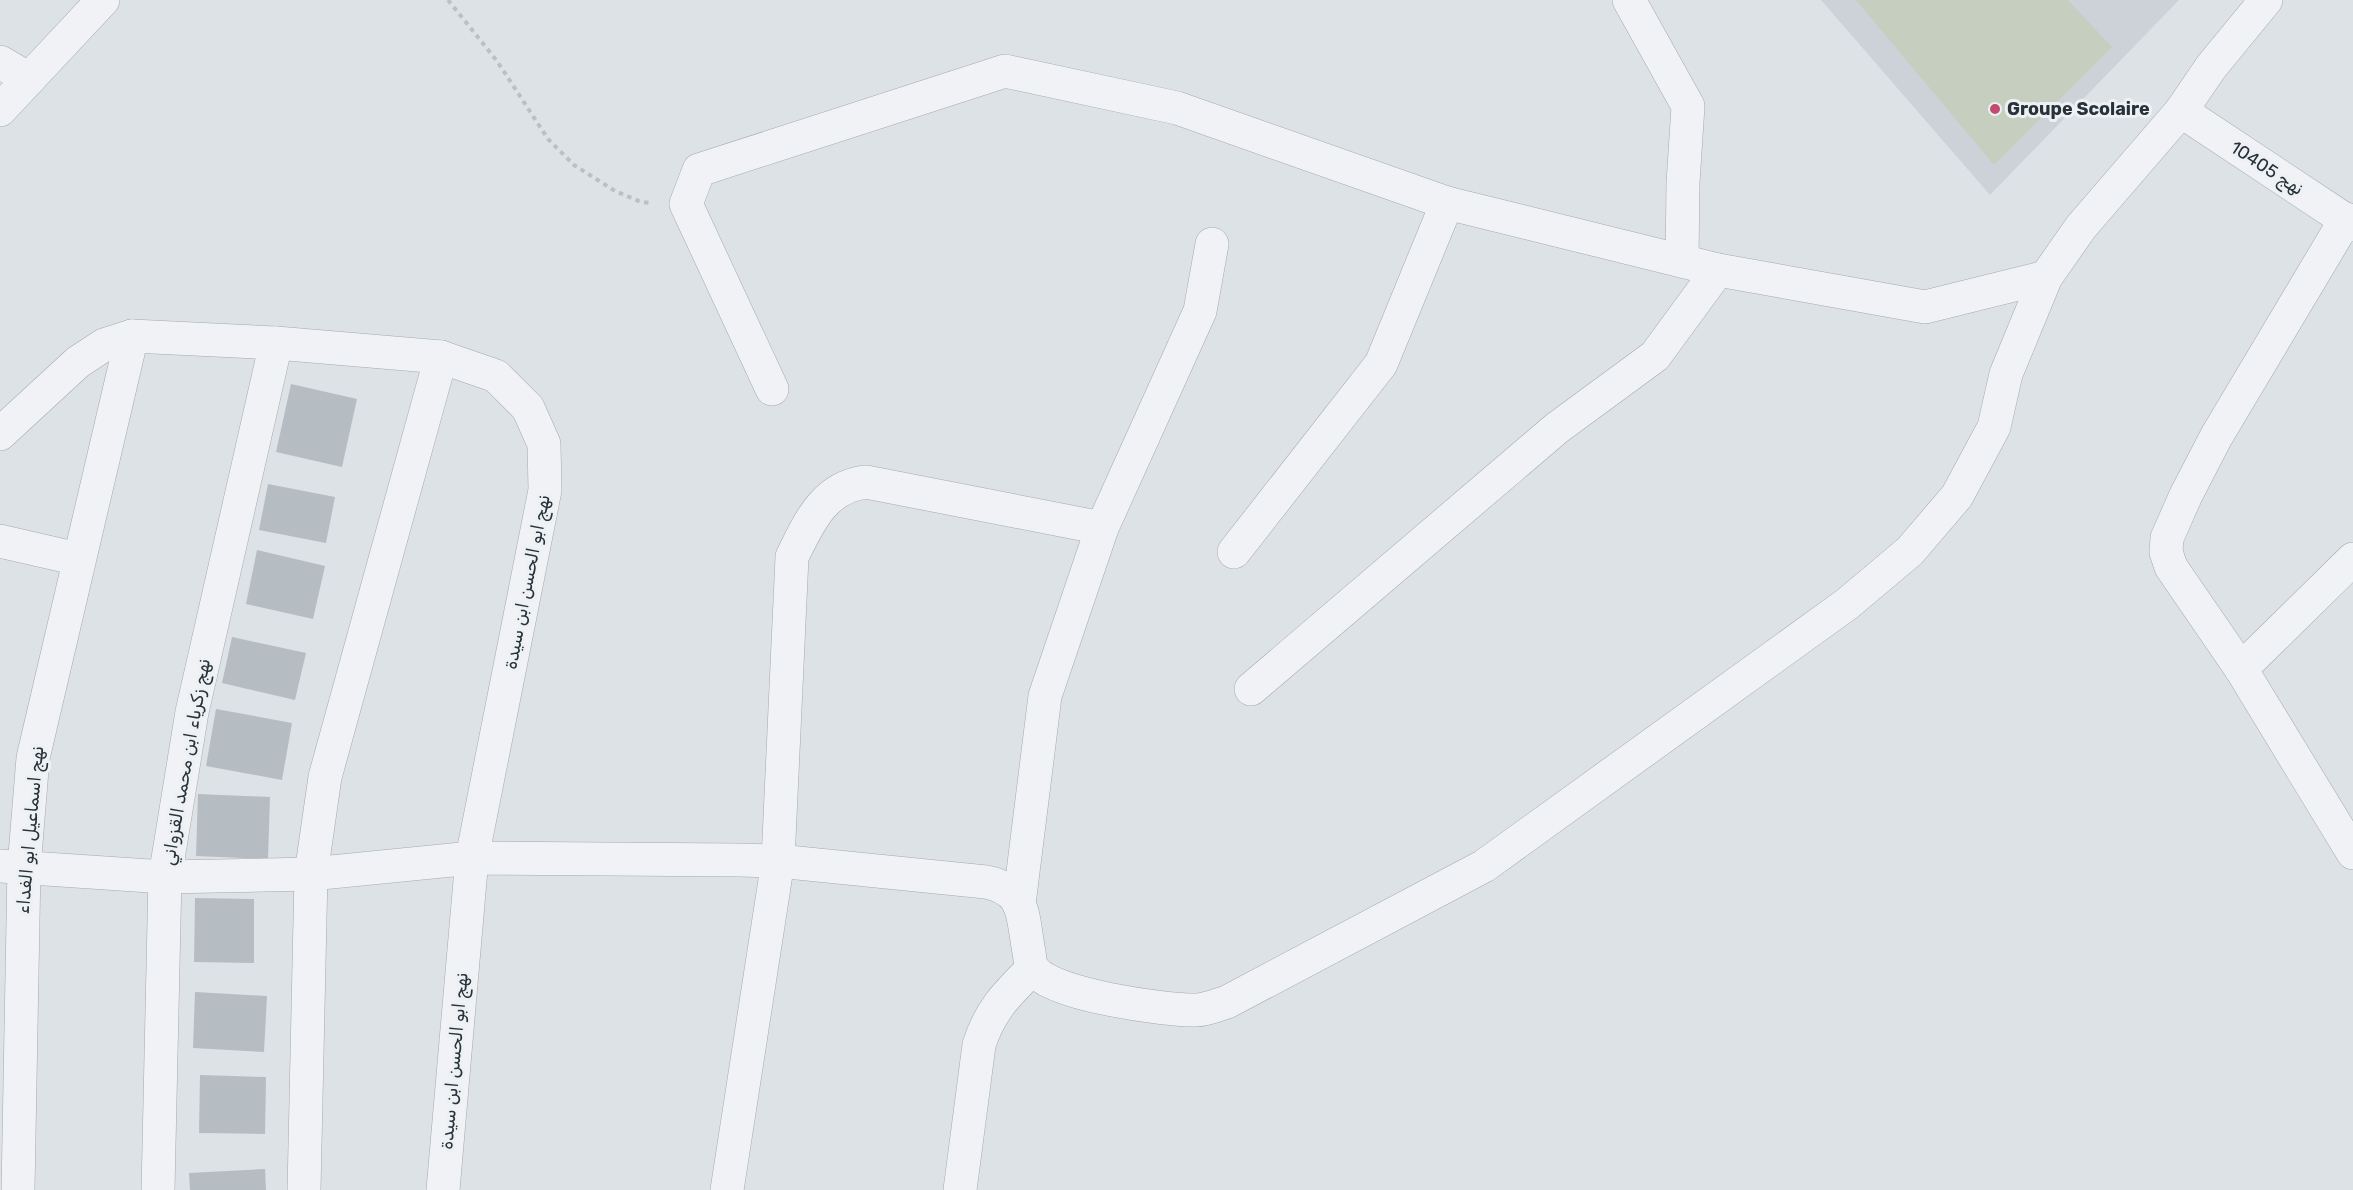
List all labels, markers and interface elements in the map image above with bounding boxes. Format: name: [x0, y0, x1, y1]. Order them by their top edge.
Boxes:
place label: Groupe Scolaire: [2007, 98, 2150, 120]
marker: Groupe Scolaire: [1988, 102, 2002, 116]
street label: نهج 10405: [2226, 136, 2308, 201]
street label: نهج ابو الحسن ابن سيدة: [499, 493, 556, 671]
street label: نهج زكرياء ابن محمد القزواني: [157, 657, 217, 868]
street label: نهج اسماعيل ابو الفداء: [12, 745, 49, 915]
street label: نهج ابو الحسن ابن سيدة: [435, 972, 474, 1151]

